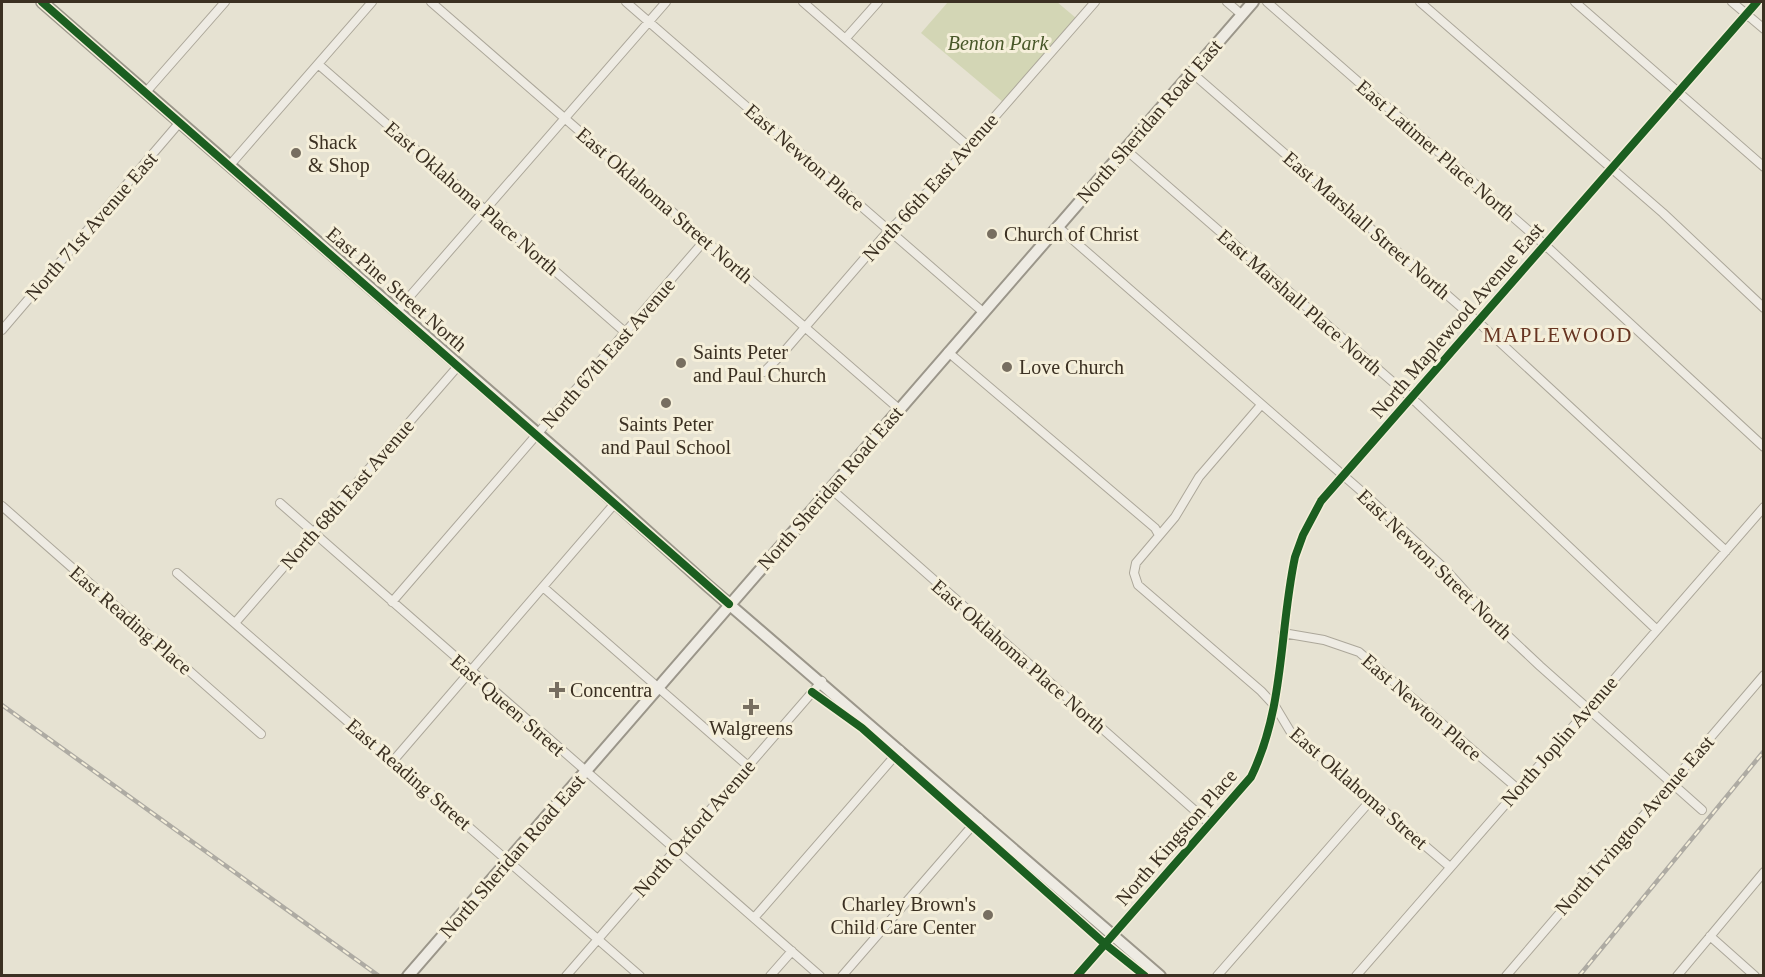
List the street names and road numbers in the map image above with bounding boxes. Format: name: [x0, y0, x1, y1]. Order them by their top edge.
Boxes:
street label: North Sheridan Road East: [1072, 34, 1226, 207]
street label: East Latimer Place North: [1352, 75, 1520, 225]
street label: East Newton Place: [741, 99, 869, 215]
street label: North 66th East Avenue: [858, 108, 1002, 265]
street label: East Oklahoma Place North: [381, 117, 563, 279]
street label: East Oklahoma Street North: [572, 123, 758, 287]
street label: North 71st Avenue East: [21, 147, 162, 305]
street label: East Marshall Street North: [1279, 147, 1455, 303]
street label: North Maplewood Avenue East: [1366, 218, 1549, 423]
street label: East Pine Street North: [322, 222, 472, 356]
street label: East Marshall Place North: [1213, 225, 1387, 379]
street label: North 67th East Avenue: [537, 274, 679, 432]
street label: North Sheridan Road East: [753, 401, 907, 574]
street label: North 68th East Avenue: [276, 415, 418, 573]
street label: East Newton Street North: [1353, 485, 1517, 643]
street label: East Reading Place: [65, 561, 197, 680]
street label: East Oklahoma Place North: [928, 575, 1110, 737]
street label: East Newton Place: [1358, 649, 1486, 765]
street label: East Queen Street: [447, 650, 570, 761]
street label: North Joplin Avenue: [1497, 671, 1622, 811]
street label: East Reading Street: [342, 714, 476, 835]
street label: East Oklahoma Street: [1286, 722, 1432, 854]
street label: North Irvington Avenue East: [1550, 731, 1719, 920]
street label: North Oxford Avenue: [629, 755, 759, 901]
street label: North Kingston Place: [1111, 764, 1242, 910]
street label: North Sheridan Road East: [435, 769, 589, 942]

